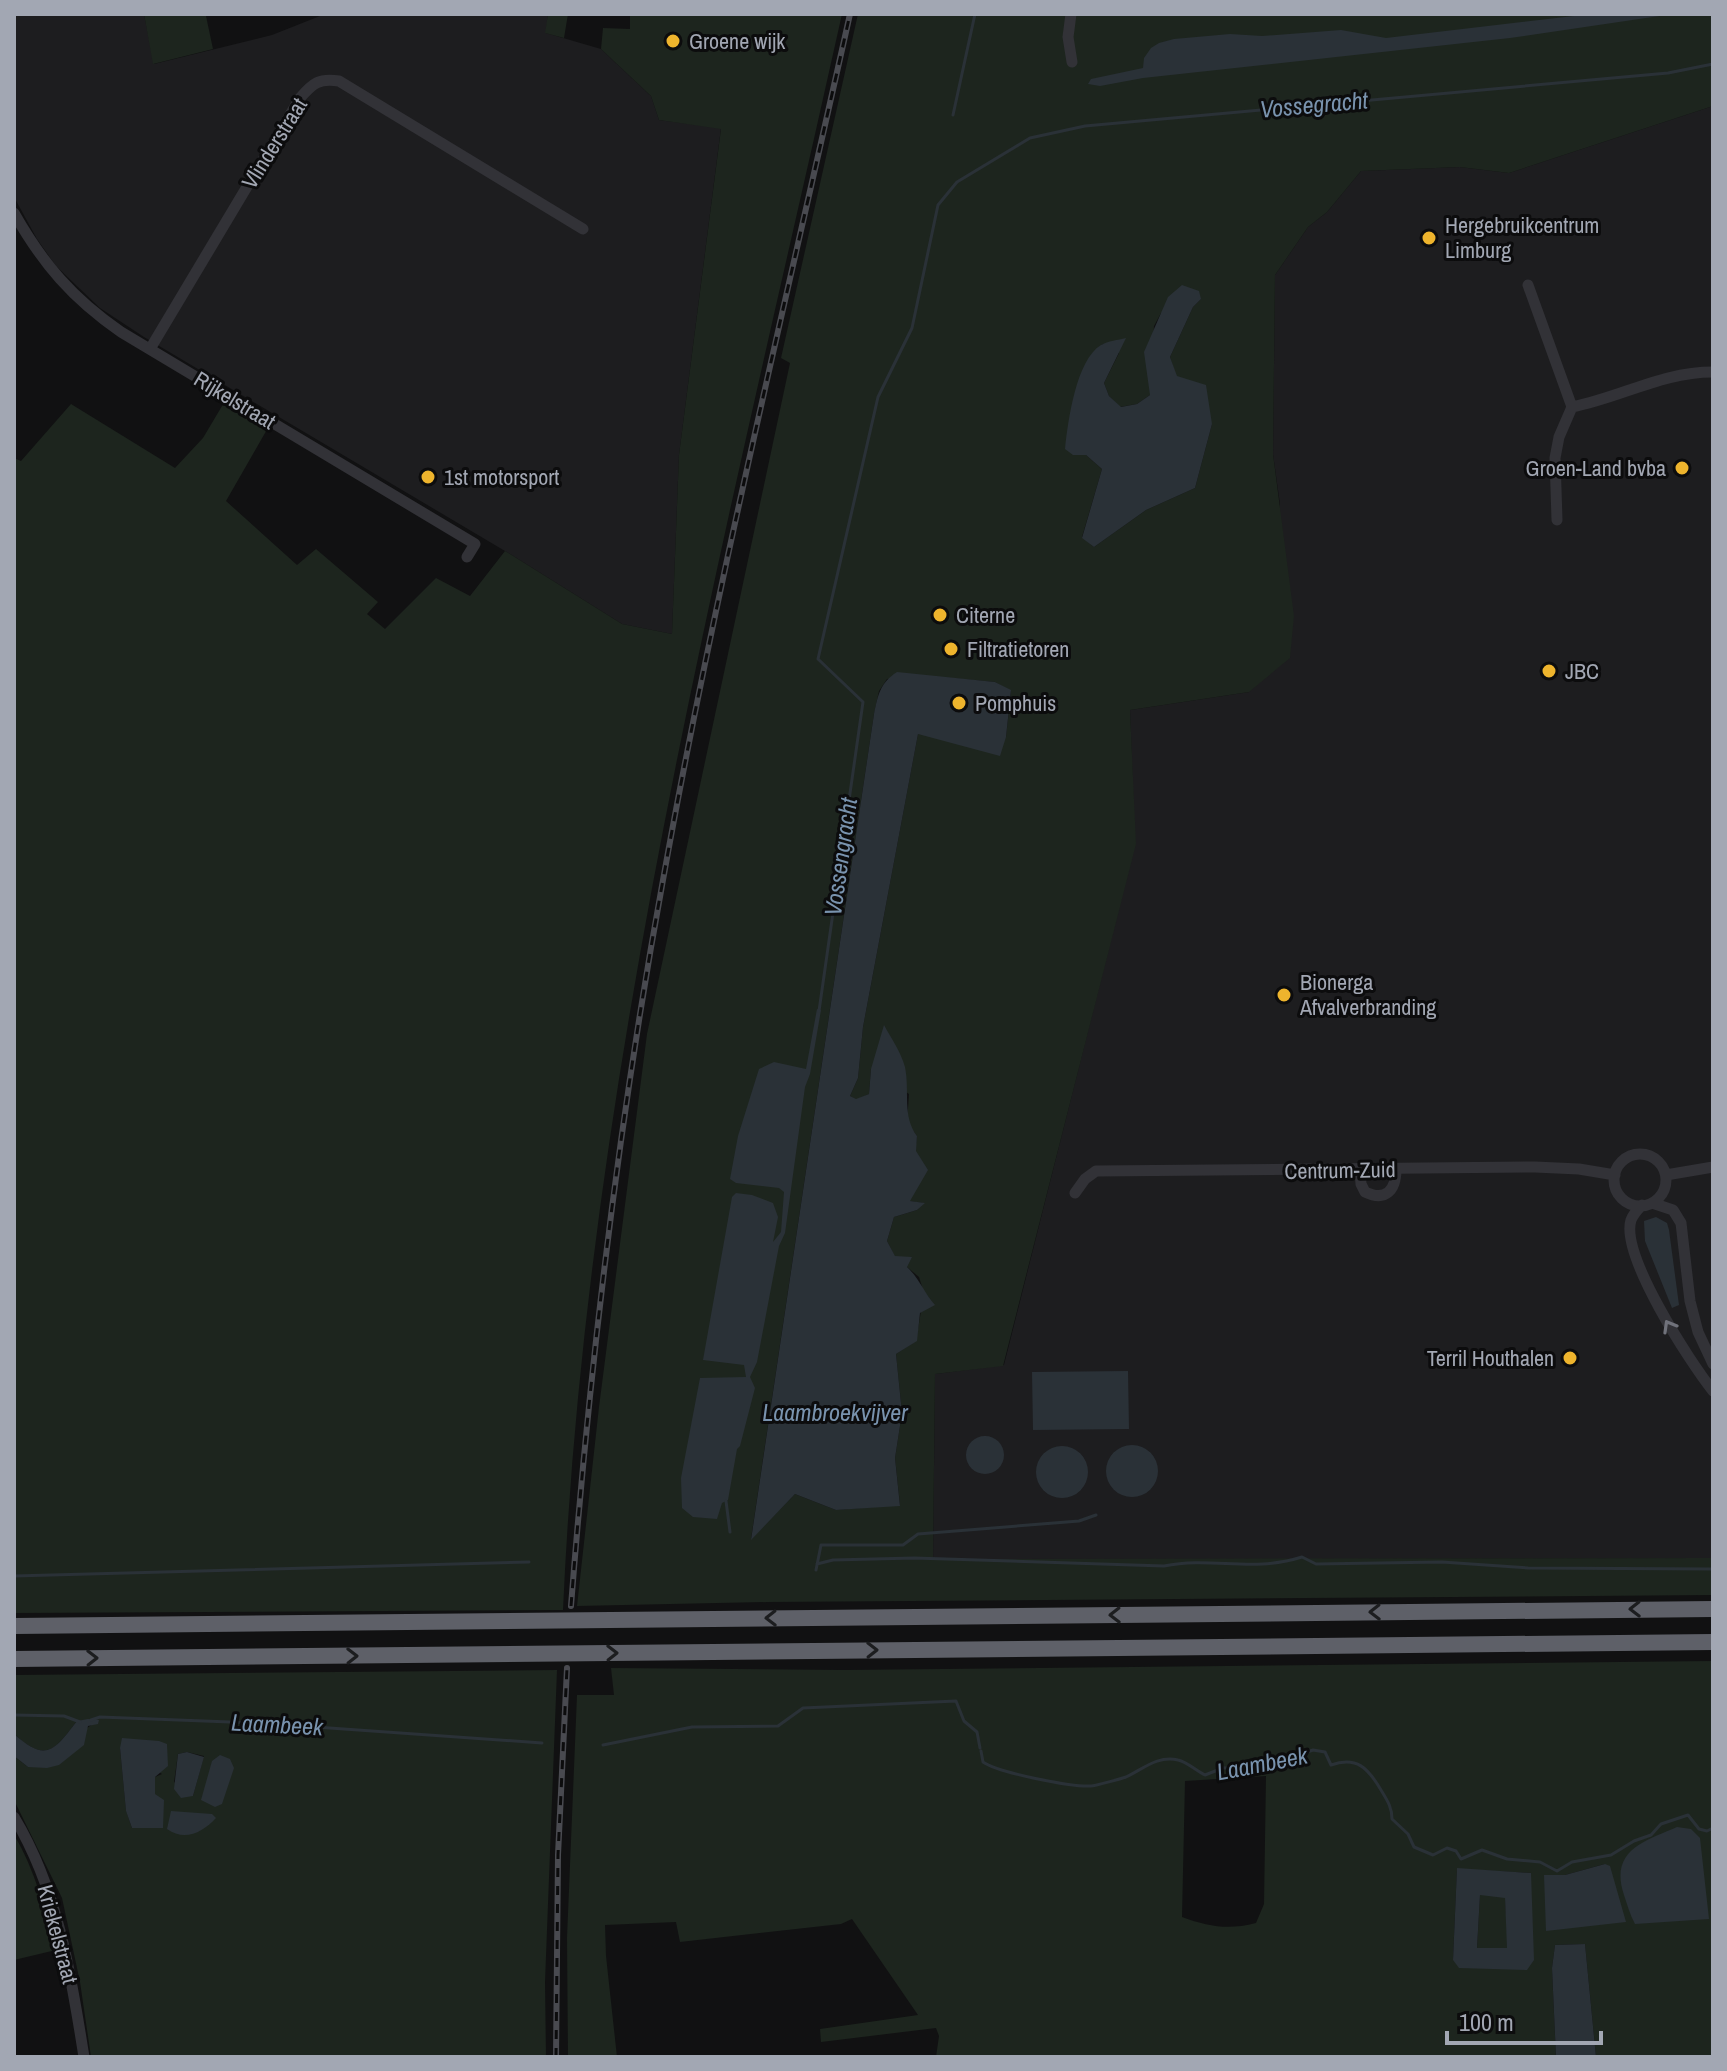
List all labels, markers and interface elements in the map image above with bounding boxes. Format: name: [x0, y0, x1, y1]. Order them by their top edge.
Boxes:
place label: Groene wijk: [689, 26, 786, 56]
marker: Groene wijk: [664, 32, 682, 50]
water label: Vossegracht: [1259, 83, 1370, 125]
street label: Vlinderstraat: [234, 92, 314, 194]
place label: Hergebruikcentrum Limburg: [1445, 210, 1599, 265]
marker: Hergebruikcentrum Limburg: [1420, 229, 1438, 247]
street label: Rijkelstraat: [189, 364, 281, 436]
place label: Groen-Land bvba: [1526, 453, 1666, 483]
marker: Groen-Land bvba: [1673, 459, 1691, 477]
place label: 1st motorsport: [444, 462, 559, 492]
marker: 1st motorsport: [419, 468, 437, 486]
place label: Citerne: [956, 600, 1015, 630]
marker: Citerne: [931, 606, 949, 624]
place label: Filtratietoren: [967, 634, 1069, 664]
marker: Filtratietoren: [942, 640, 960, 658]
place label: JBC: [1565, 656, 1599, 686]
marker: JBC: [1540, 662, 1558, 680]
place label: Pomphuis: [975, 688, 1056, 718]
marker: Pomphuis: [950, 694, 968, 712]
water label: Vossengracht: [816, 795, 864, 918]
place label: Bionerga Afvalverbranding: [1299, 967, 1436, 1022]
marker: Bionerga Afvalverbranding: [1275, 986, 1293, 1004]
street label: Centrum-Zuid: [1284, 1154, 1396, 1186]
one-way arrow: [1663, 1320, 1679, 1335]
place label: Terril Houthalen: [1427, 1343, 1554, 1373]
marker: Terril Houthalen: [1561, 1349, 1579, 1367]
water label: Laambroekvijver: [762, 1396, 909, 1428]
one-way arrow: [1628, 1601, 1641, 1618]
one-way arrow: [1368, 1603, 1381, 1621]
one-way arrow: [1108, 1606, 1121, 1624]
one-way arrow: [764, 1609, 777, 1627]
one-way arrow: [866, 1641, 879, 1659]
one-way arrow: [606, 1644, 619, 1662]
one-way arrow: [346, 1647, 359, 1664]
one-way arrow: [86, 1650, 99, 1667]
water label: Laambeek: [230, 1706, 325, 1742]
water label: Laambeek: [1214, 1738, 1311, 1787]
street label: Kriekelstraat: [30, 1881, 86, 1987]
scale bar: [1447, 1995, 1601, 2045]
text: 100 m: [1459, 2006, 1514, 2038]

